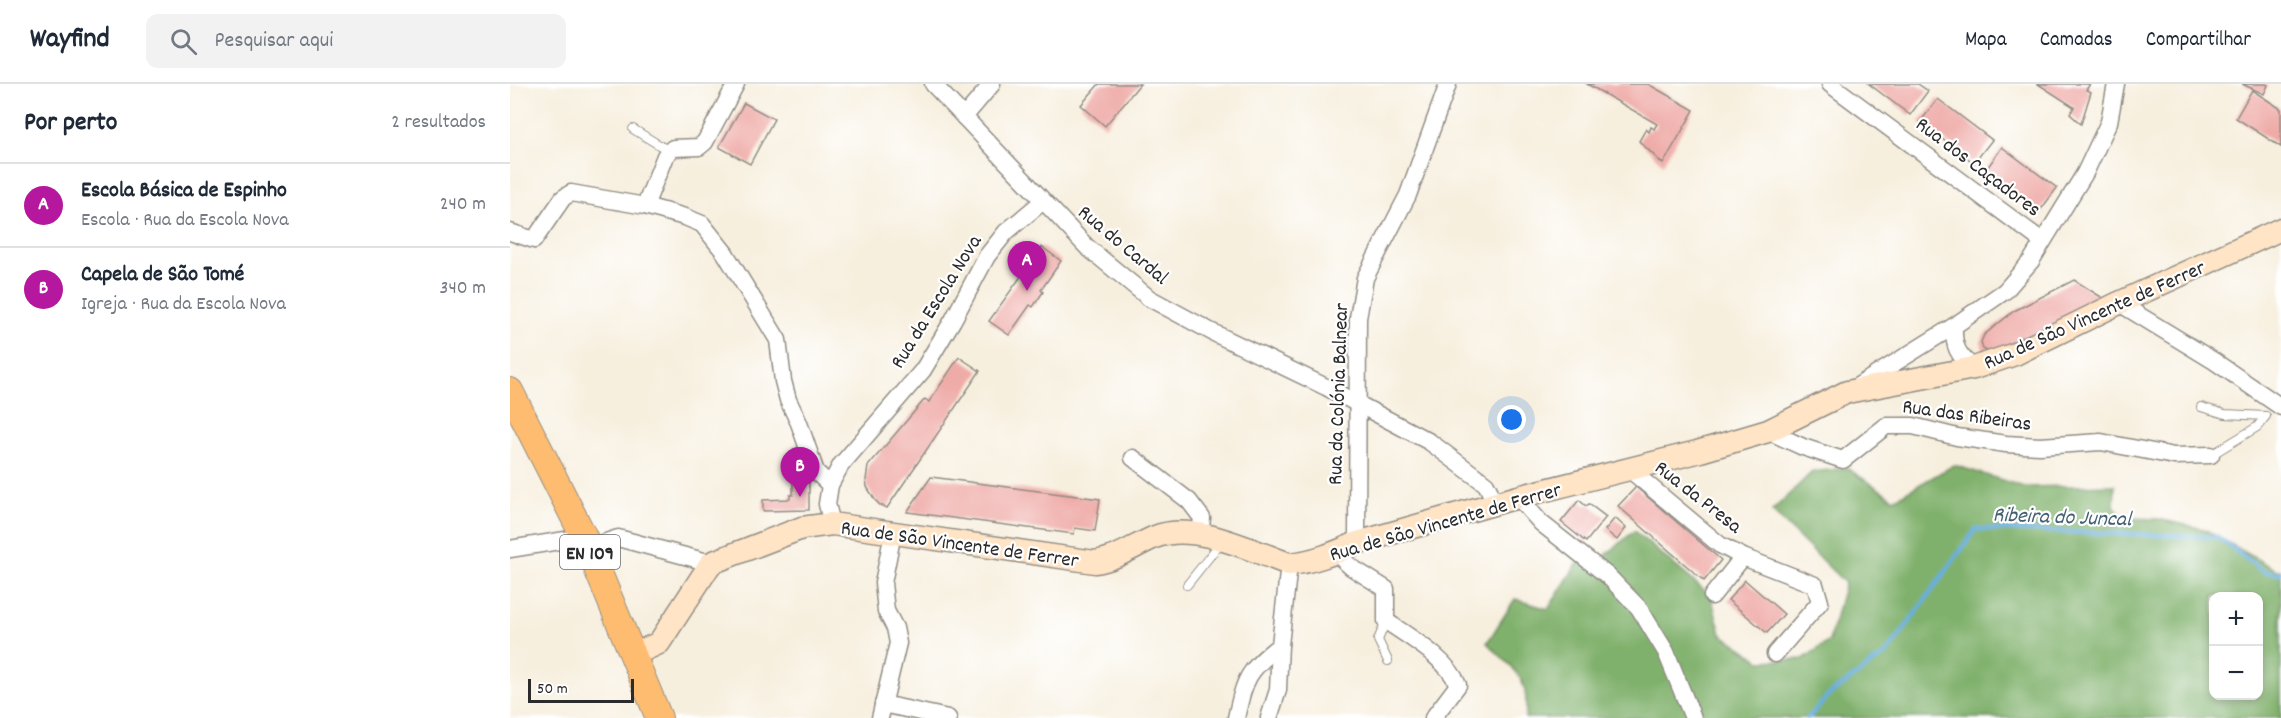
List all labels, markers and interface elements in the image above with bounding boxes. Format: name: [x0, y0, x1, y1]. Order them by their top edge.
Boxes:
search box: [146, 14, 566, 68]
text: Wayfind: [30, 21, 110, 61]
icon: search: [167, 25, 200, 58]
text: Pesquisar aqui: [215, 26, 333, 57]
text: Mapa: [1965, 26, 2007, 56]
text: Camadas: [2040, 26, 2113, 56]
text: Compartilhar: [2146, 26, 2251, 56]
text: Por perto: [24, 105, 117, 142]
text: 2 resultados: [391, 109, 486, 137]
street label: Rua dos Caçadores: [1908, 111, 2046, 226]
text: Escola Básica de Espinho: [81, 176, 287, 207]
text: A: [38, 191, 49, 219]
text: 240 m: [440, 191, 486, 219]
street label: Rua do Cardal: [1070, 199, 1174, 293]
text: Escola · Rua da Escola Nova: [81, 207, 289, 235]
street label: Rua da Escola Nova: [884, 229, 991, 375]
pin: A: [1008, 242, 1046, 291]
street label: Rua de São Vincente de Ferrer: [1980, 254, 2211, 379]
text: Capela de São Tomé: [81, 260, 244, 291]
text: B: [39, 275, 48, 303]
text: 340 m: [440, 275, 486, 303]
text: Igreja · Rua da Escola Nova: [81, 291, 286, 319]
street label: Rua da Colónia Balnear: [1322, 302, 1358, 486]
street label: Rua das Ribeiras: [1900, 393, 2033, 441]
your location: [1497, 405, 1526, 434]
pin: B: [780, 448, 820, 497]
street label: Rua da Presa: [1647, 455, 1748, 543]
street label: Rua de São Vincente de Ferrer: [1326, 476, 1565, 571]
water label: Ribeira do Juncal: [1992, 501, 2133, 536]
street label: Rua de São Vincente de Ferrer: [839, 514, 1081, 578]
road number: EN 109: [560, 535, 620, 569]
map controls: [2209, 592, 2263, 700]
button: +: [2209, 592, 2263, 646]
button: −: [2209, 646, 2263, 700]
scale bar: [528, 676, 634, 704]
text: 50 m: [537, 678, 568, 701]

